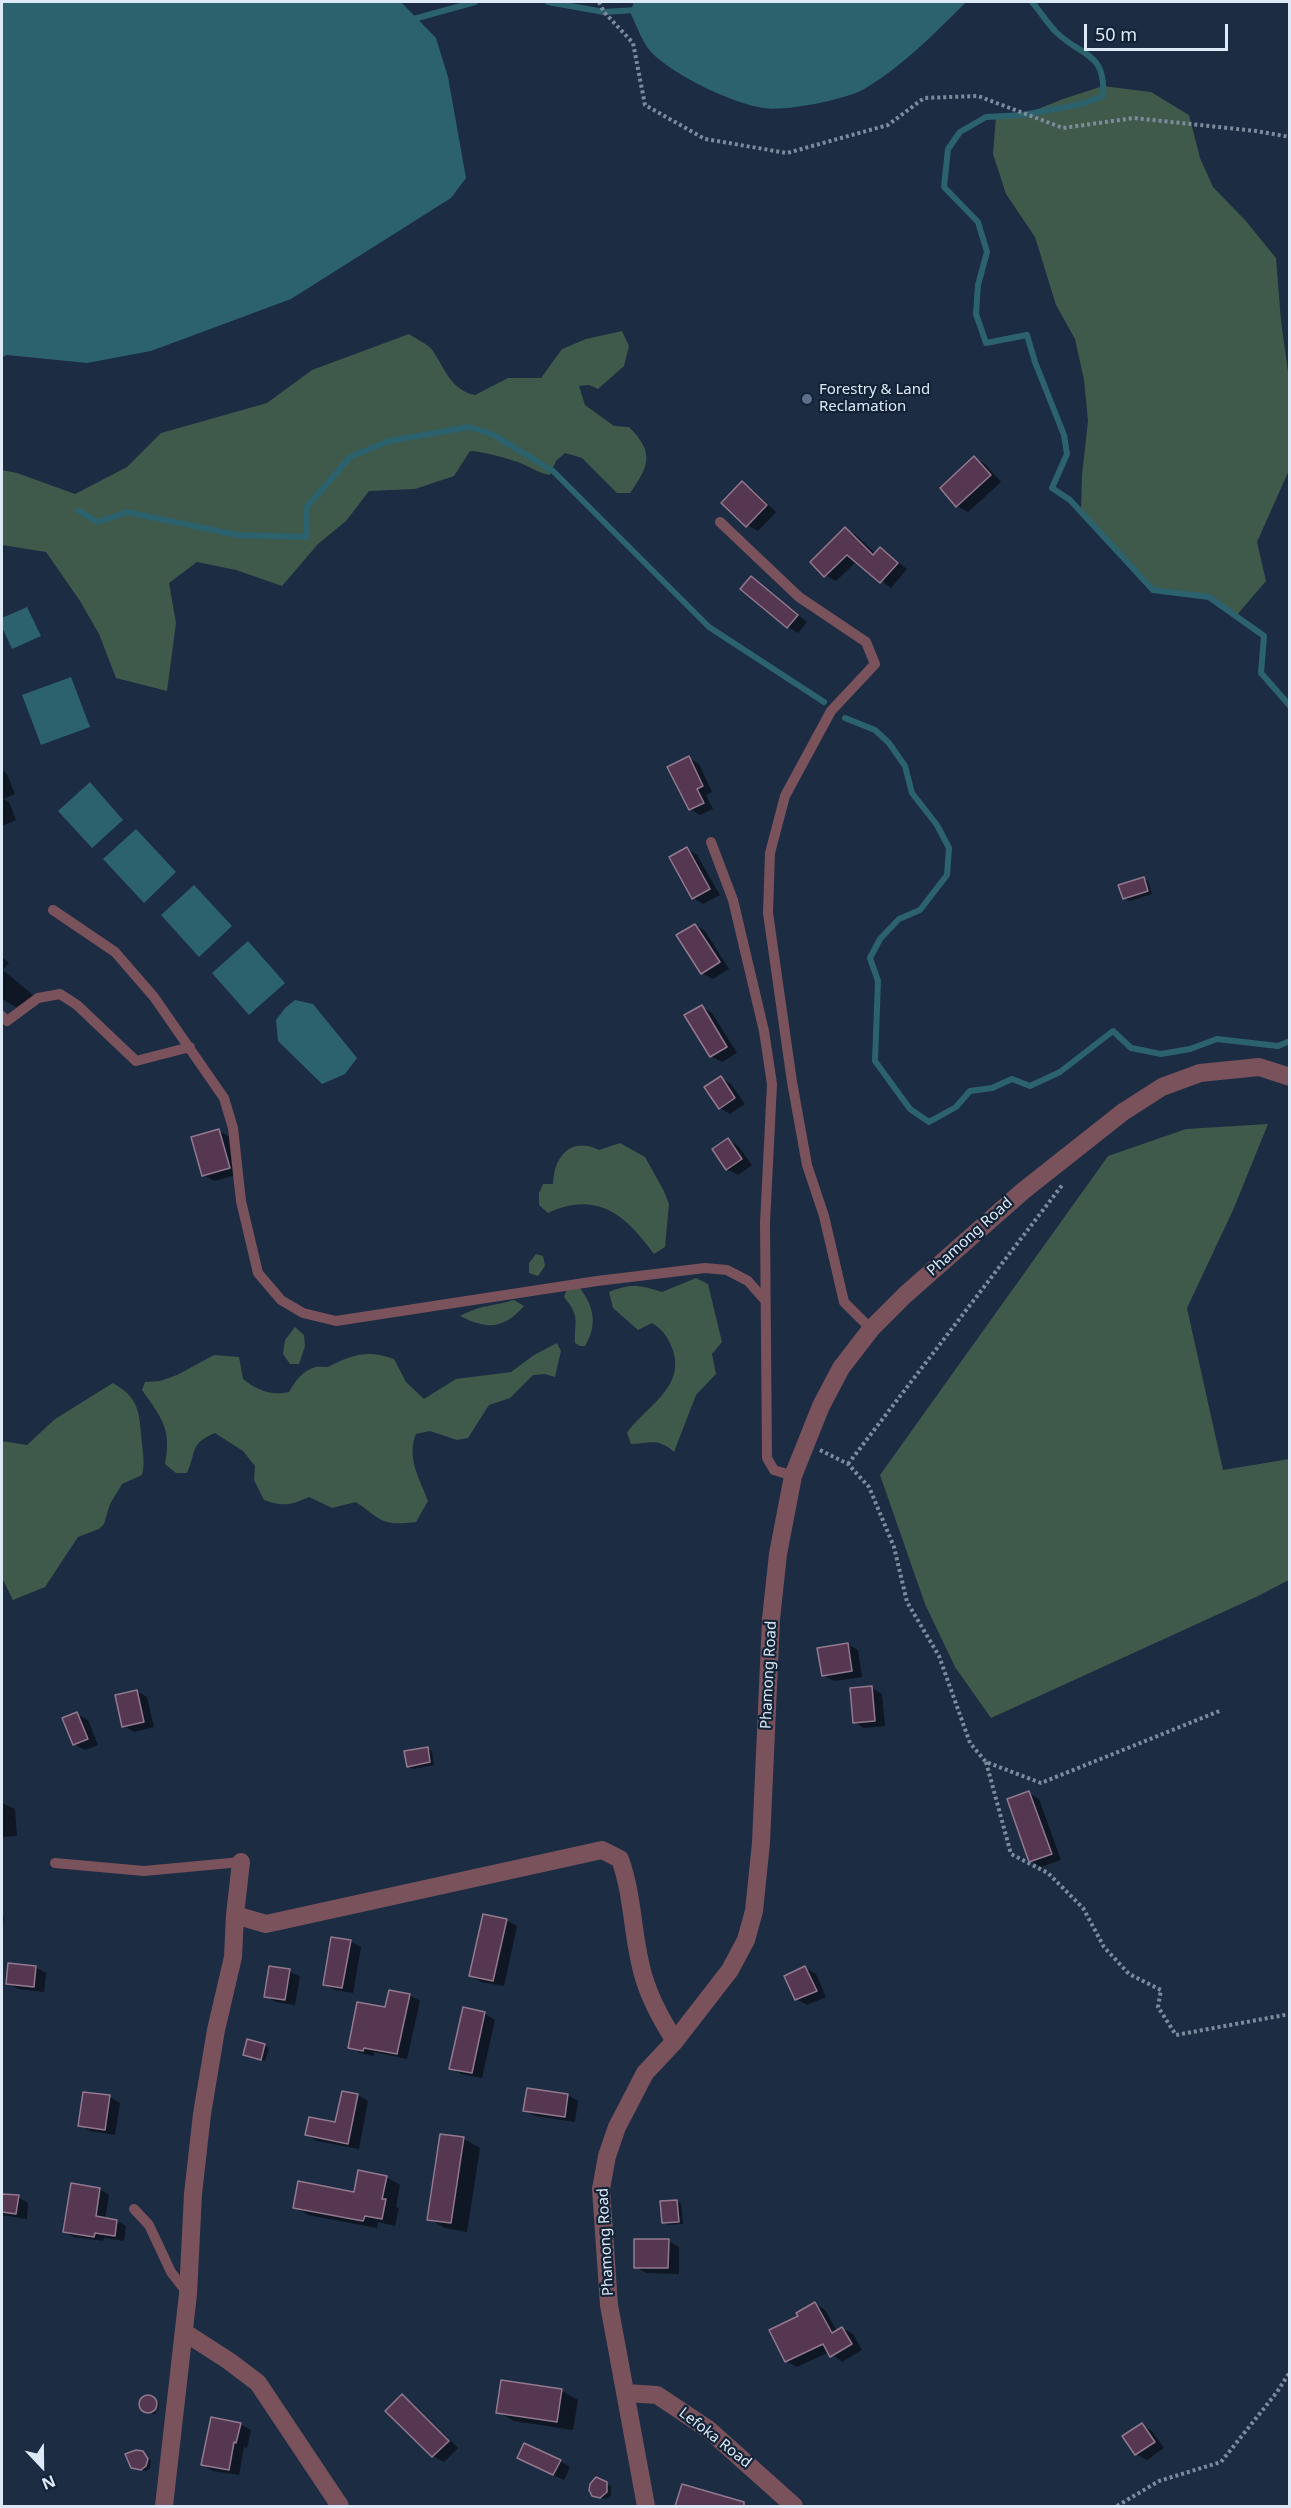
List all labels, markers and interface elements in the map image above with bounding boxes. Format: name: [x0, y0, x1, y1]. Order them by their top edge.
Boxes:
scale bar: [1087, 12, 1231, 50]
text: 50 m: [1095, 22, 1137, 46]
place label: Forestry & Land Reclamation: [819, 381, 930, 416]
marker: Forestry & Land Reclamation: [800, 392, 814, 406]
street label: Phamong Road: [924, 1194, 1016, 1280]
street label: Phamong Road: [757, 1620, 781, 1730]
street label: Phamong Road: [594, 2187, 618, 2297]
street label: Lefoka Road: [675, 2404, 755, 2472]
north arrow: [12, 2436, 72, 2496]
text: N: [39, 2470, 59, 2495]

